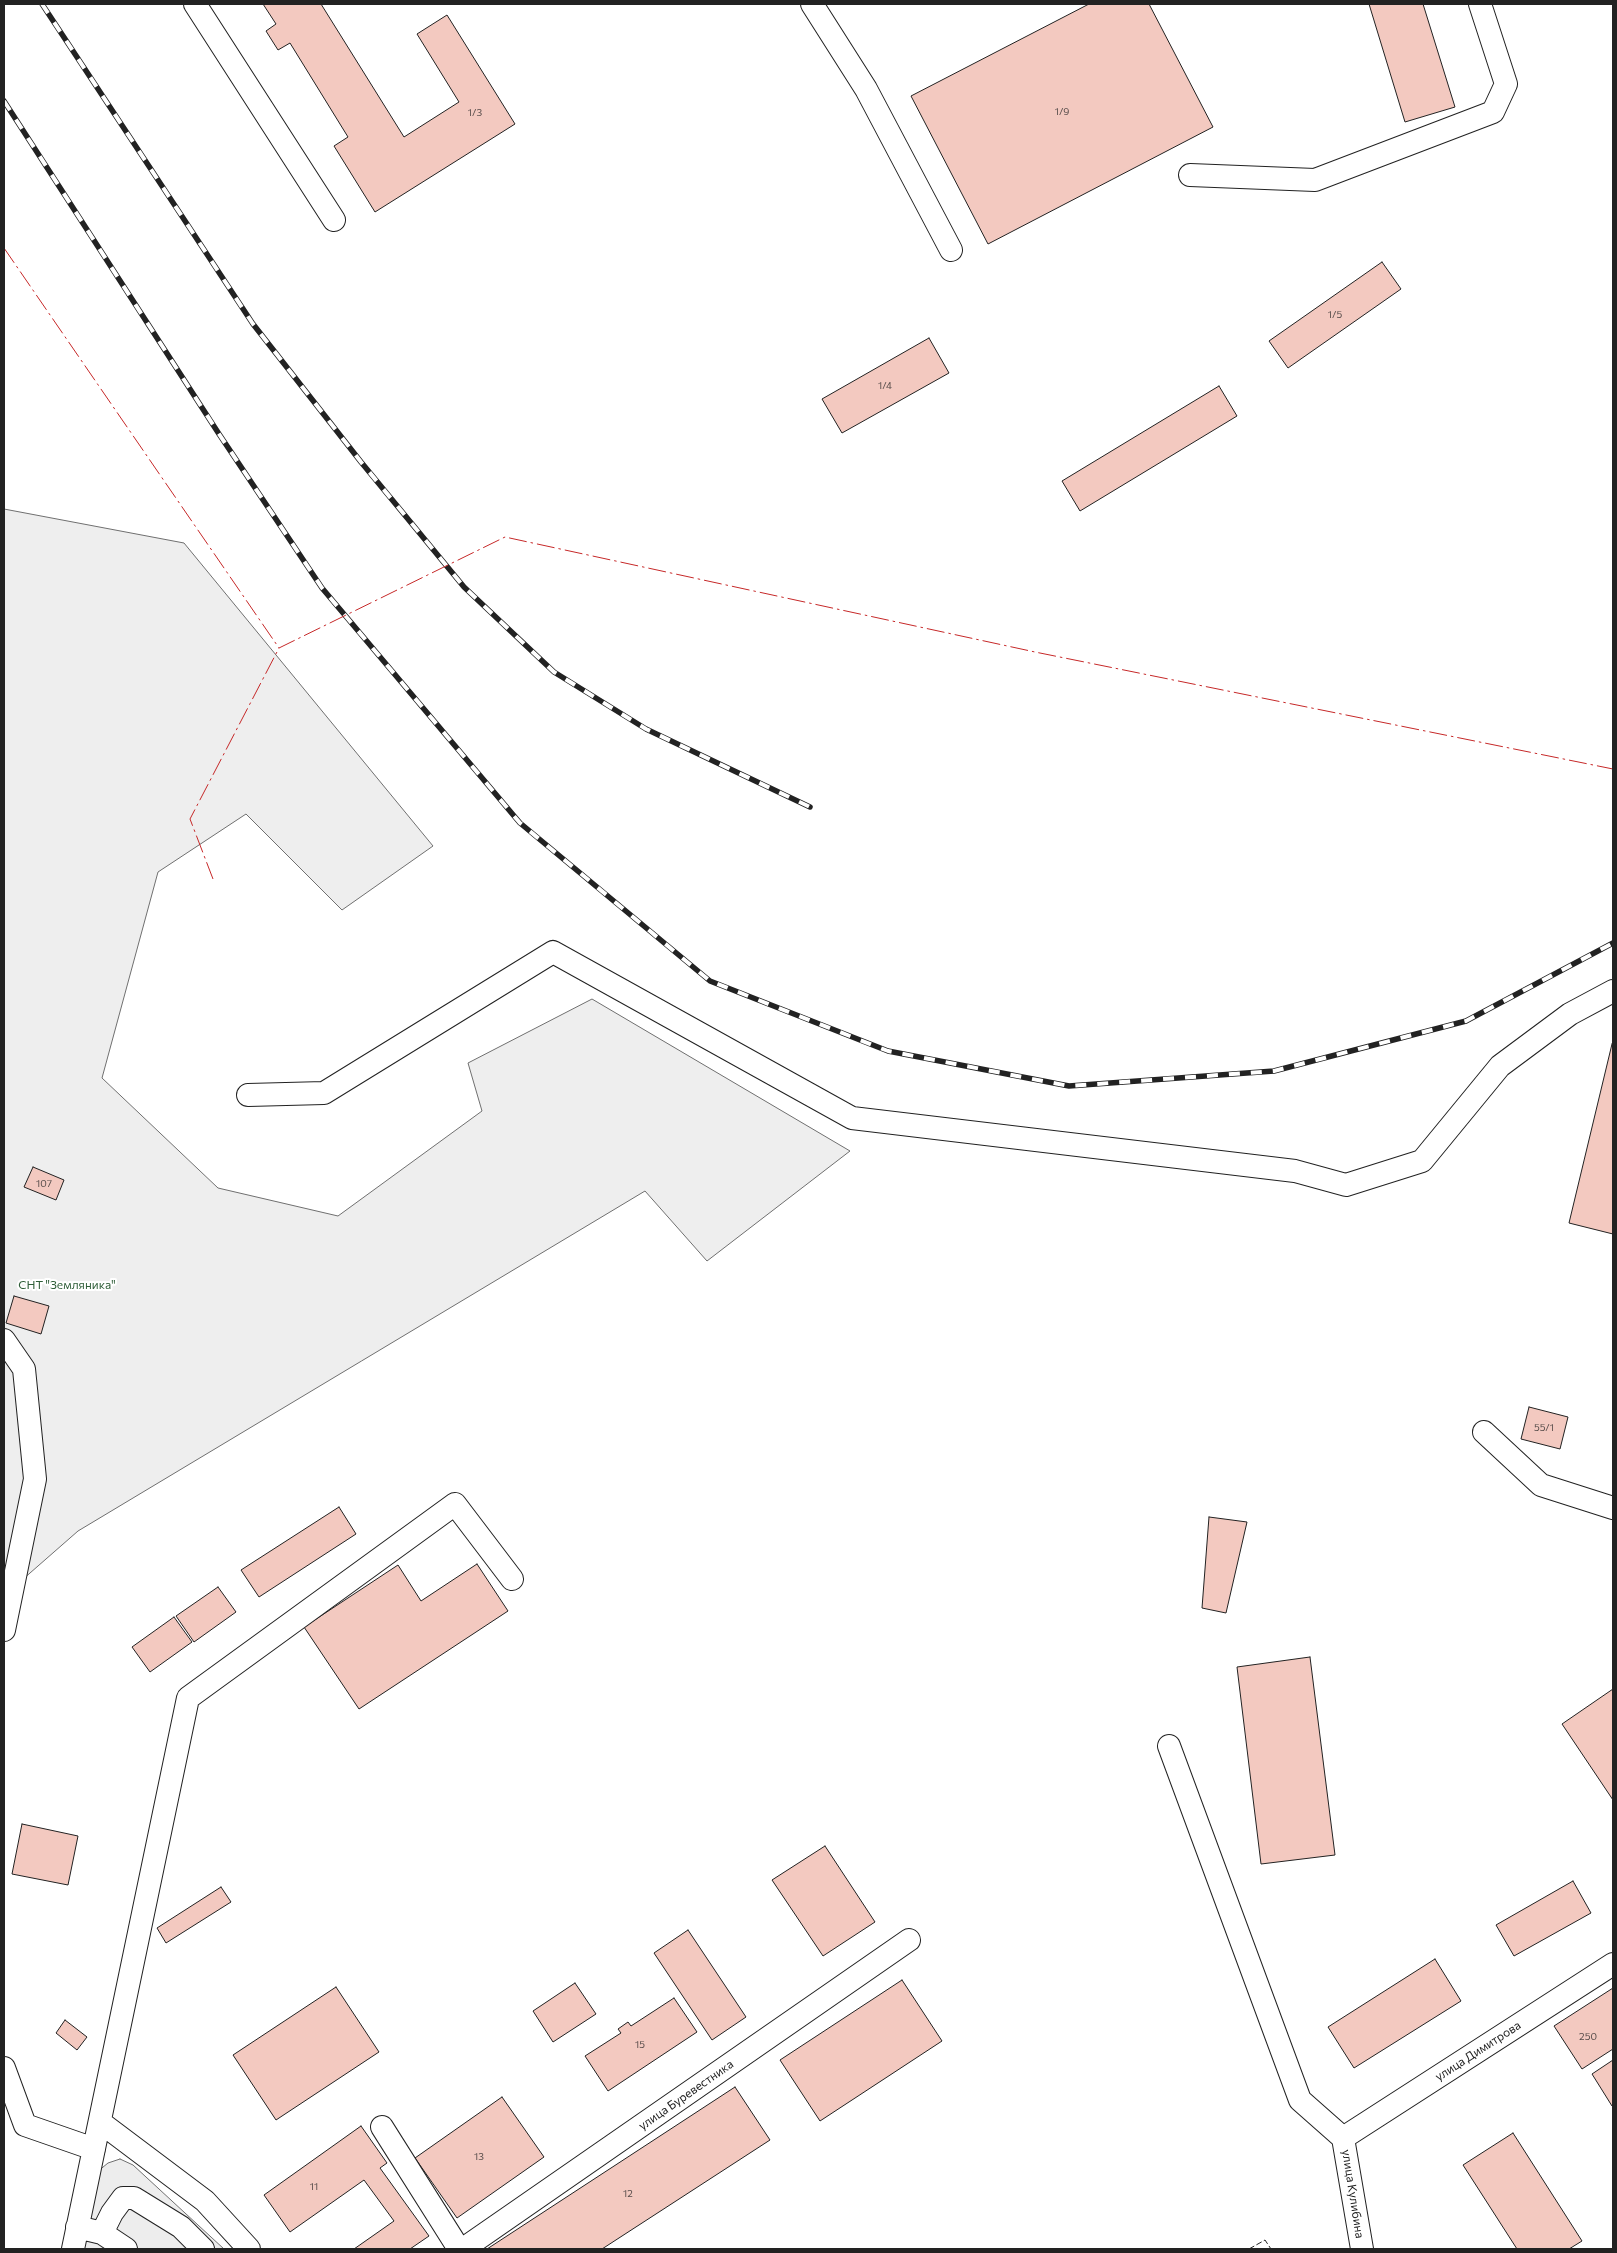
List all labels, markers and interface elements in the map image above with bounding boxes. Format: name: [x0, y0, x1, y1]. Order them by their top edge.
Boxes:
house number: 1/9: [1055, 106, 1069, 118]
house number: 1/3: [468, 107, 482, 119]
house number: 1/5: [1328, 309, 1342, 321]
house number: 1/4: [878, 380, 892, 392]
house number: 107: [36, 1178, 52, 1190]
park label: СНТ "Земляника": [18, 1278, 116, 1292]
house number: 55/1: [1534, 1422, 1554, 1434]
street label: улица Димитрова: [1432, 2018, 1524, 2084]
house number: 250: [1579, 2031, 1597, 2043]
house number: 15: [635, 2039, 645, 2051]
street label: улица Буревестника: [636, 2057, 736, 2133]
street label: улица Кулибина: [1339, 2149, 1367, 2239]
house number: 13: [474, 2151, 484, 2163]
house number: 11: [310, 2181, 318, 2193]
house number: 12: [623, 2188, 633, 2200]

